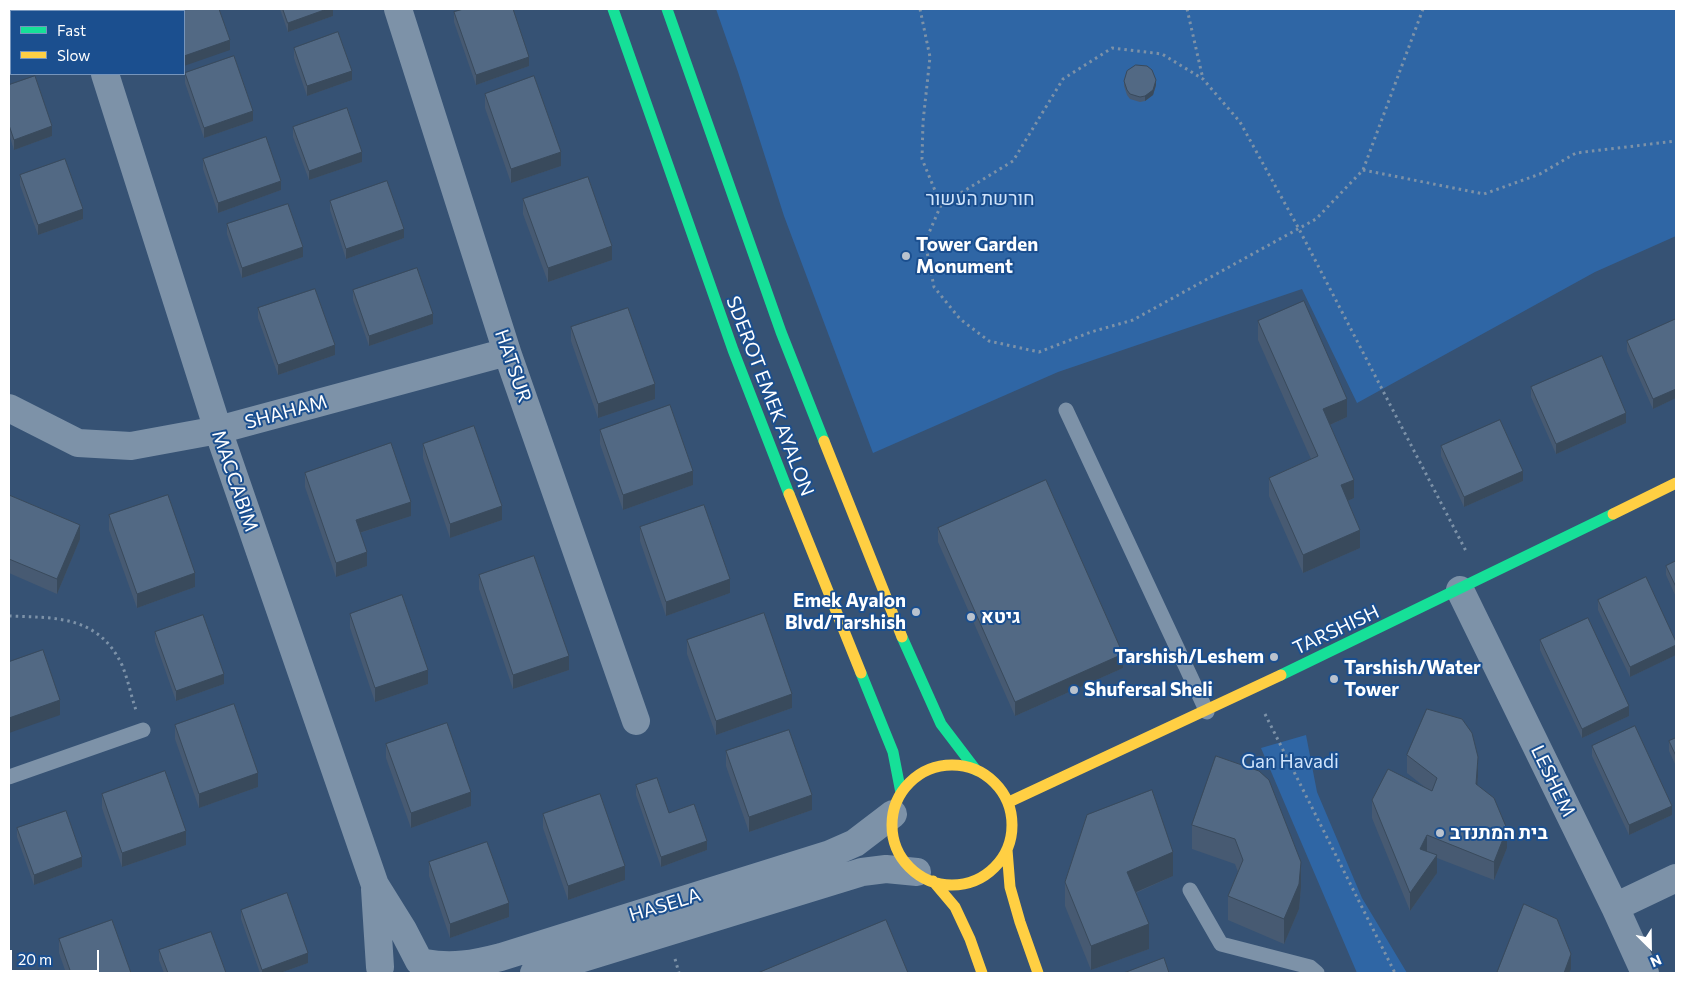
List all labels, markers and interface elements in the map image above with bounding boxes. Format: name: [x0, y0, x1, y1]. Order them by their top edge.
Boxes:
legend: [10, 10, 185, 75]
text: Fast: [57, 21, 86, 39]
text: Slow: [57, 46, 90, 64]
park label: חורשת העשור: [925, 188, 1035, 210]
place label: Tower Garden Monument: [916, 234, 1038, 278]
marker: Tower Garden Monument: [900, 250, 912, 262]
street label: SDEROT EMEK AYALON: [721, 293, 819, 499]
street label: HATSUR: [490, 327, 536, 405]
street label: SHAHAM: [242, 390, 330, 434]
street label: MACCABIM: [207, 427, 263, 535]
place label: Emek Ayalon Blvd/Tarshish: [785, 590, 906, 634]
street label: TARSHISH: [1289, 600, 1383, 660]
marker: Emek Ayalon Blvd/Tarshish: [910, 606, 922, 618]
place label: גיטא: [981, 606, 1021, 628]
marker: גיטא: [965, 611, 977, 623]
place label: Tarshish/Leshem: [1114, 646, 1264, 668]
marker: Tarshish/Leshem: [1268, 651, 1280, 663]
place label: Tarshish/Water Tower: [1344, 657, 1481, 701]
marker: Tarshish/Water Tower: [1328, 673, 1340, 685]
place label: Shufersal Sheli: [1084, 679, 1213, 701]
marker: Shufersal Sheli: [1068, 684, 1080, 696]
street label: LESHEM: [1526, 741, 1580, 821]
park label: Gan Havadi: [1241, 751, 1339, 773]
place label: בית המתנדב: [1450, 822, 1548, 844]
marker: בית המתנדב: [1434, 827, 1446, 839]
street label: HASELA: [626, 883, 704, 927]
north arrow: [1625, 922, 1675, 972]
scale bar: [12, 940, 101, 972]
text: 20 m: [18, 950, 52, 968]
text: N: [1648, 951, 1664, 971]

